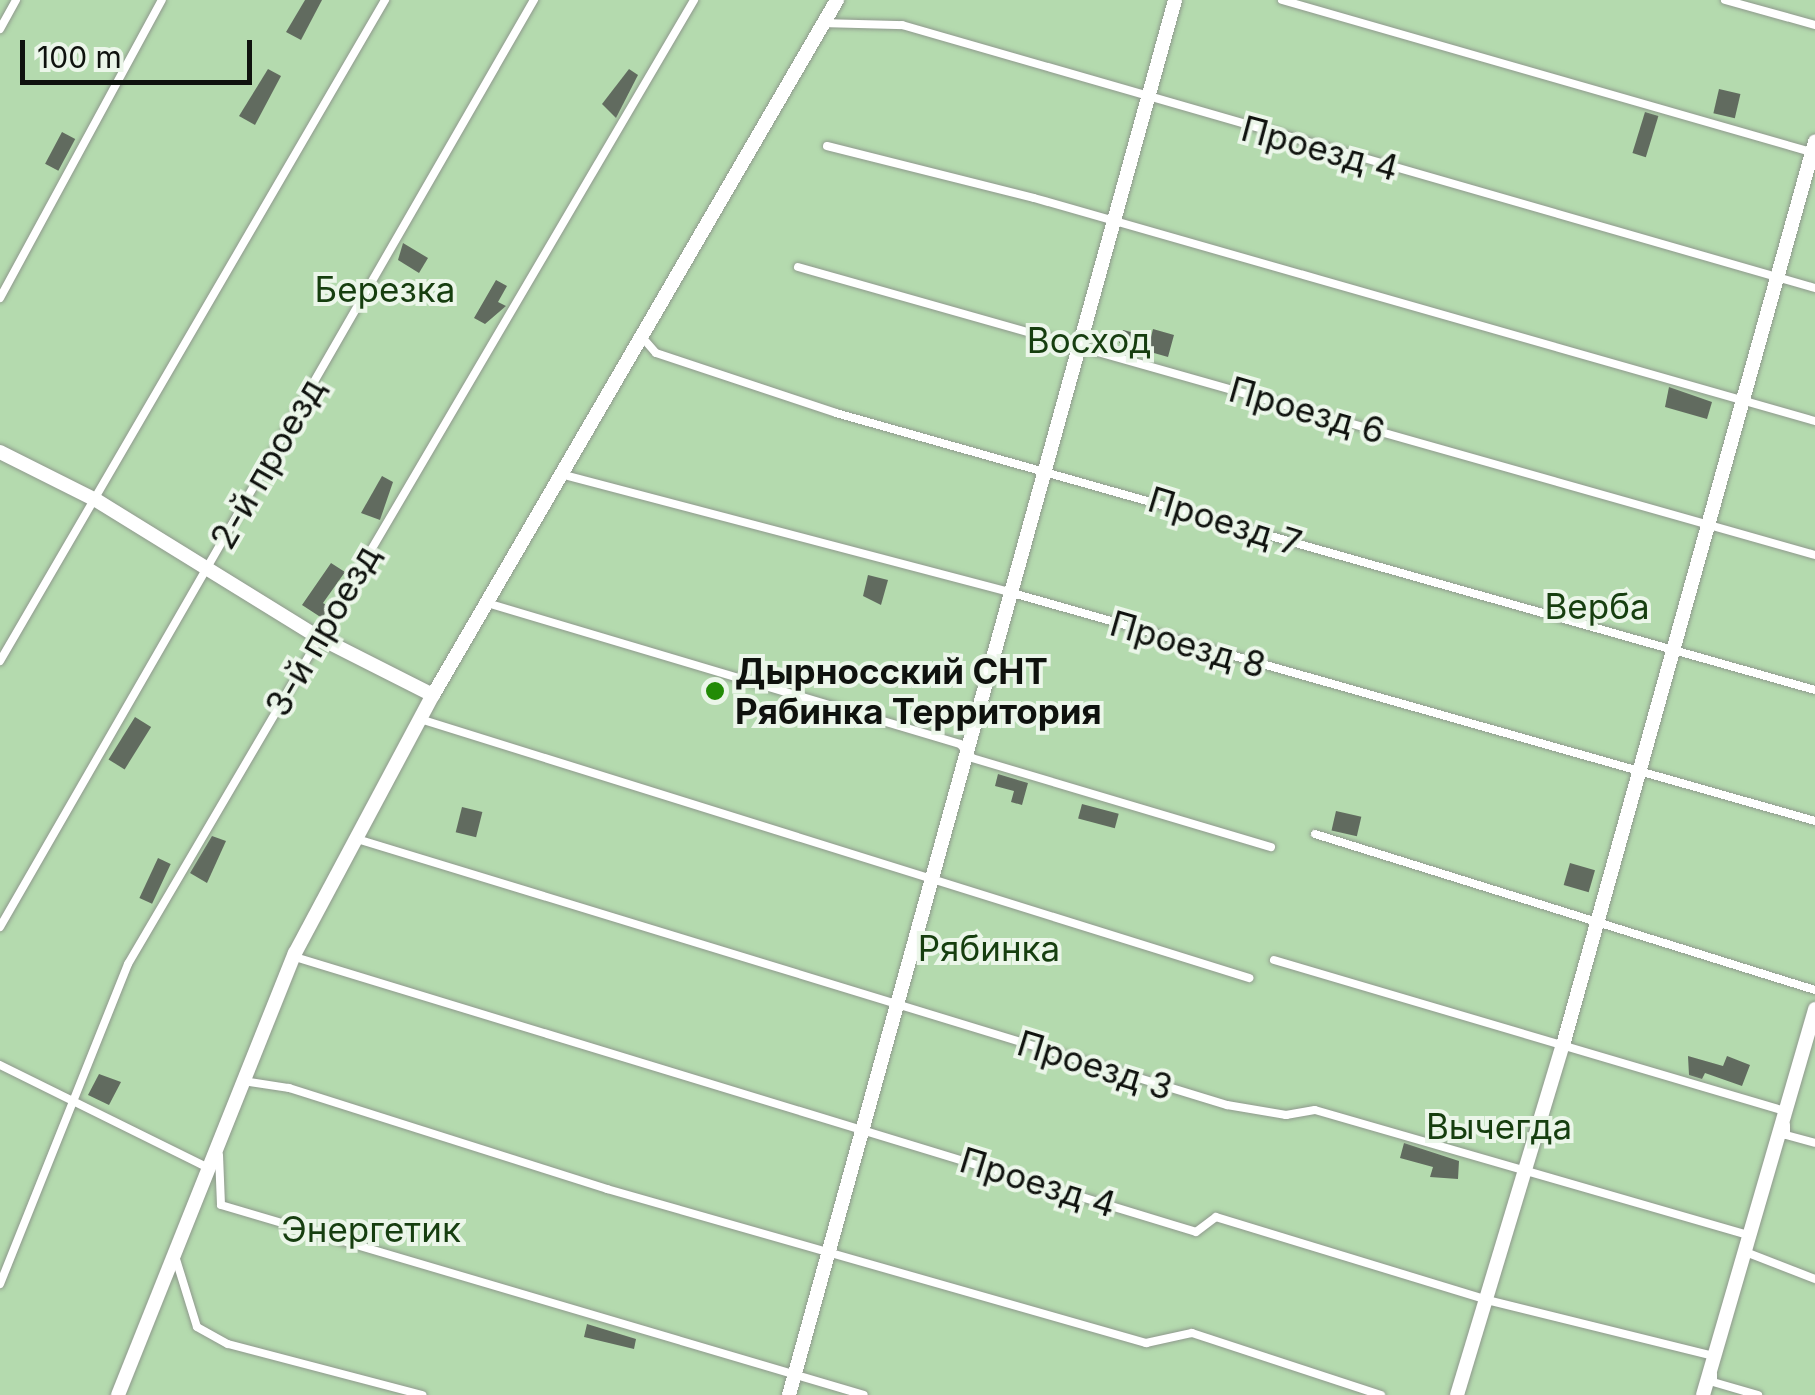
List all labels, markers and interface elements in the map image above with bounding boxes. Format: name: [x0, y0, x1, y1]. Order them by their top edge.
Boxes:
scale bar: [25, 20, 258, 82]
text: 100 m: [37, 39, 122, 75]
street label: Проезд 4: [1237, 107, 1403, 189]
park label: Березка: [315, 268, 455, 310]
park label: Восход: [1027, 319, 1151, 361]
street label: Проезд 6: [1224, 368, 1390, 452]
street label: 2-й проезд: [201, 370, 333, 556]
street label: Проезд 7: [1143, 478, 1307, 564]
street label: 3-й проезд: [256, 537, 388, 723]
park label: Верба: [1544, 585, 1650, 627]
street label: Проезд 8: [1106, 602, 1270, 686]
place label: Дырносский СНТ Рябинка Территория: [735, 650, 1102, 732]
marker: Дырносский СНТ Рябинка Территория: [704, 680, 726, 702]
park label: Рябинка: [918, 927, 1060, 969]
street label: Проезд 3: [1013, 1022, 1177, 1108]
park label: Вычегда: [1426, 1105, 1572, 1147]
street label: Проезд 4: [955, 1138, 1121, 1226]
park label: Энергетик: [281, 1208, 461, 1250]

